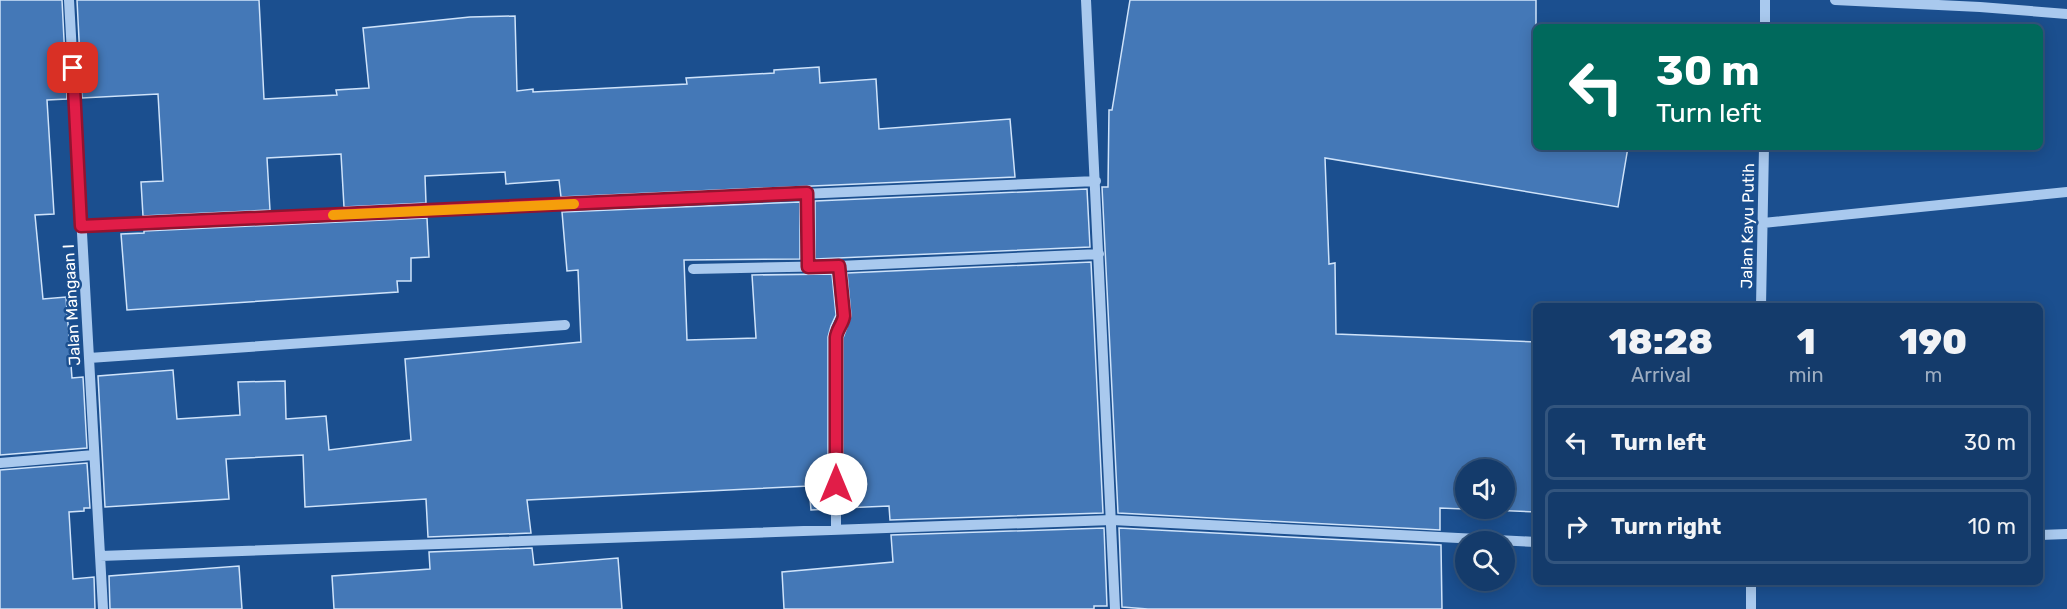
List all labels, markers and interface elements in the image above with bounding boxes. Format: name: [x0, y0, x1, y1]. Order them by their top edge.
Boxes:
pin: [47, 42, 98, 93]
text: 30 m: [1656, 46, 1760, 96]
icon: left: [1557, 48, 1635, 126]
icon: arrive: [56, 51, 89, 84]
text: Turn left: [1656, 97, 1761, 129]
street label: Jalan Kayu Putih: [1737, 163, 1758, 289]
street label: Jalan Mangaan I: [59, 244, 84, 366]
text: 18:28: [1609, 320, 1713, 363]
text: 1: [1797, 320, 1816, 363]
text: 190: [1899, 320, 1967, 363]
text: Arrival: [1631, 363, 1691, 387]
text: min: [1789, 363, 1824, 387]
text: m: [1924, 363, 1942, 387]
icon: left: [1560, 426, 1593, 459]
text: Turn left: [1611, 429, 1706, 456]
text: 30 m: [1964, 429, 2016, 456]
position arrow: [804, 452, 868, 516]
map controls: [1455, 459, 1515, 591]
button: sound: [1455, 459, 1515, 519]
icon: right: [1560, 510, 1593, 543]
text: Turn right: [1611, 513, 1721, 540]
text: 10 m: [1968, 513, 2016, 540]
button: search: [1455, 531, 1515, 591]

